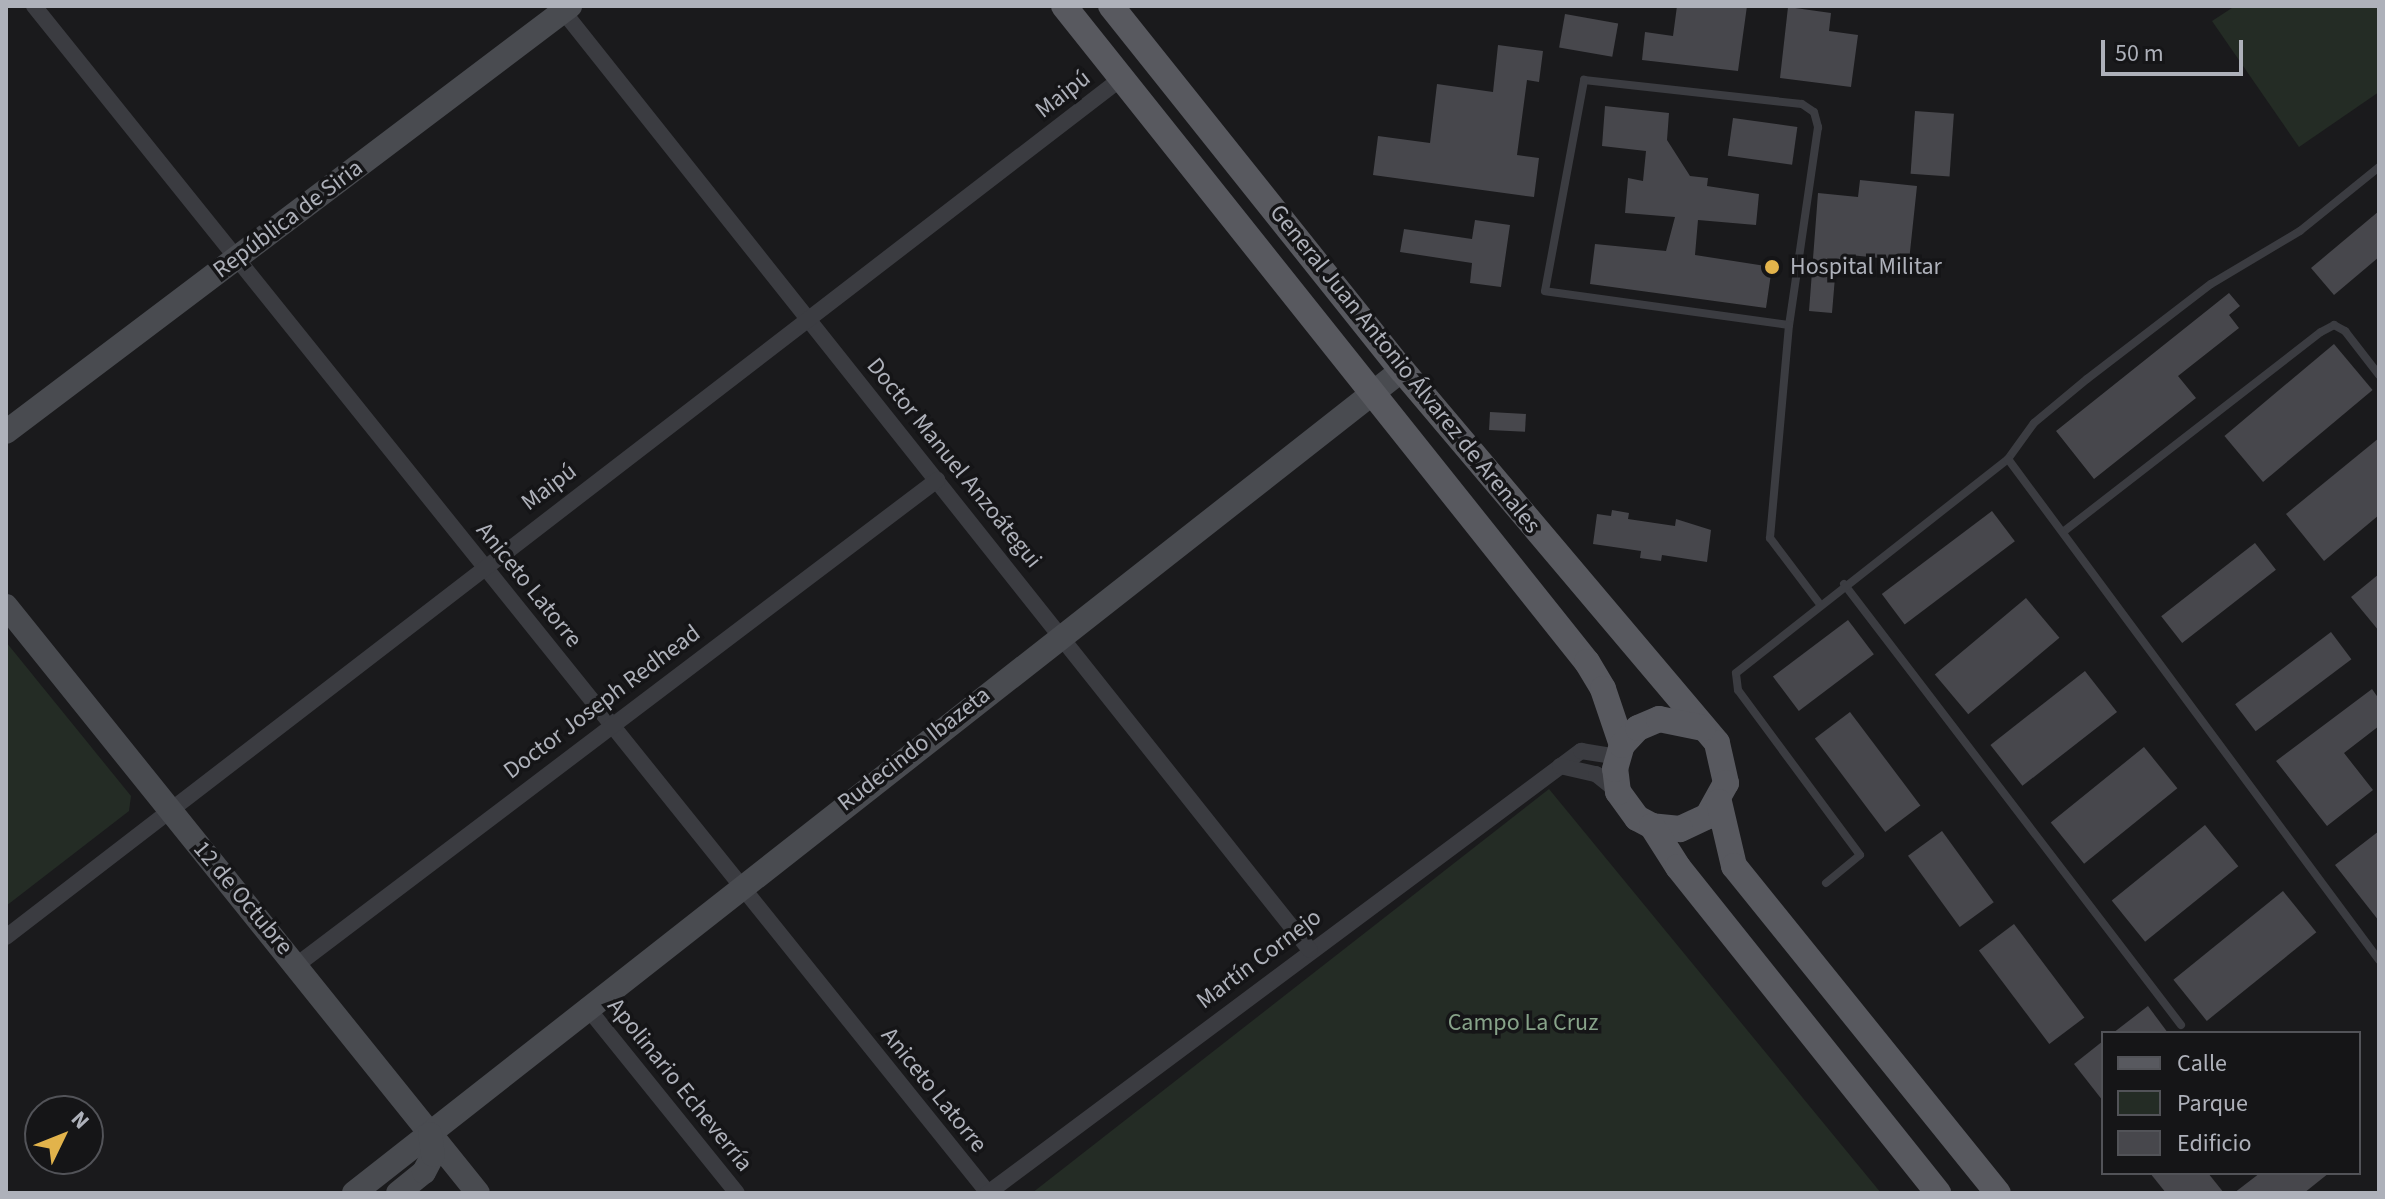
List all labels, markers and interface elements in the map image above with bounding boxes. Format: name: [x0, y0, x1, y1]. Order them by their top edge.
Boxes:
scale bar: [2105, 24, 2247, 74]
text: 50 m: [2115, 36, 2164, 71]
street label: Maipú: [1030, 64, 1096, 124]
street label: República de Siria: [208, 153, 368, 285]
street label: General Juan Antonio Álvarez de Arenales: [1263, 199, 1547, 539]
place label: Hospital Militar: [1790, 253, 1942, 281]
marker: Hospital Militar: [1761, 256, 1783, 278]
street label: Doctor Manuel Anzoátegui: [860, 352, 1048, 574]
street label: Maipú: [516, 457, 582, 517]
street label: Aniceto Latorre: [470, 517, 588, 653]
street label: Doctor Joseph Redhead: [498, 619, 706, 785]
street label: Rudecindo Ibazeta: [832, 680, 996, 818]
street label: 12 de Octubre: [187, 835, 299, 961]
street label: Martín Cornejo: [1191, 903, 1327, 1015]
street label: Apolinario Echeverría: [601, 992, 759, 1178]
park label: Campo La Cruz: [1448, 1009, 1598, 1037]
street label: Aniceto Latorre: [875, 1022, 993, 1158]
legend: [2101, 1031, 2361, 1175]
text: Calle: [2177, 1046, 2227, 1081]
text: Parque: [2177, 1086, 2248, 1121]
north arrow: [24, 1095, 104, 1175]
text: N: [63, 1104, 97, 1136]
text: Edificio: [2177, 1126, 2251, 1161]

